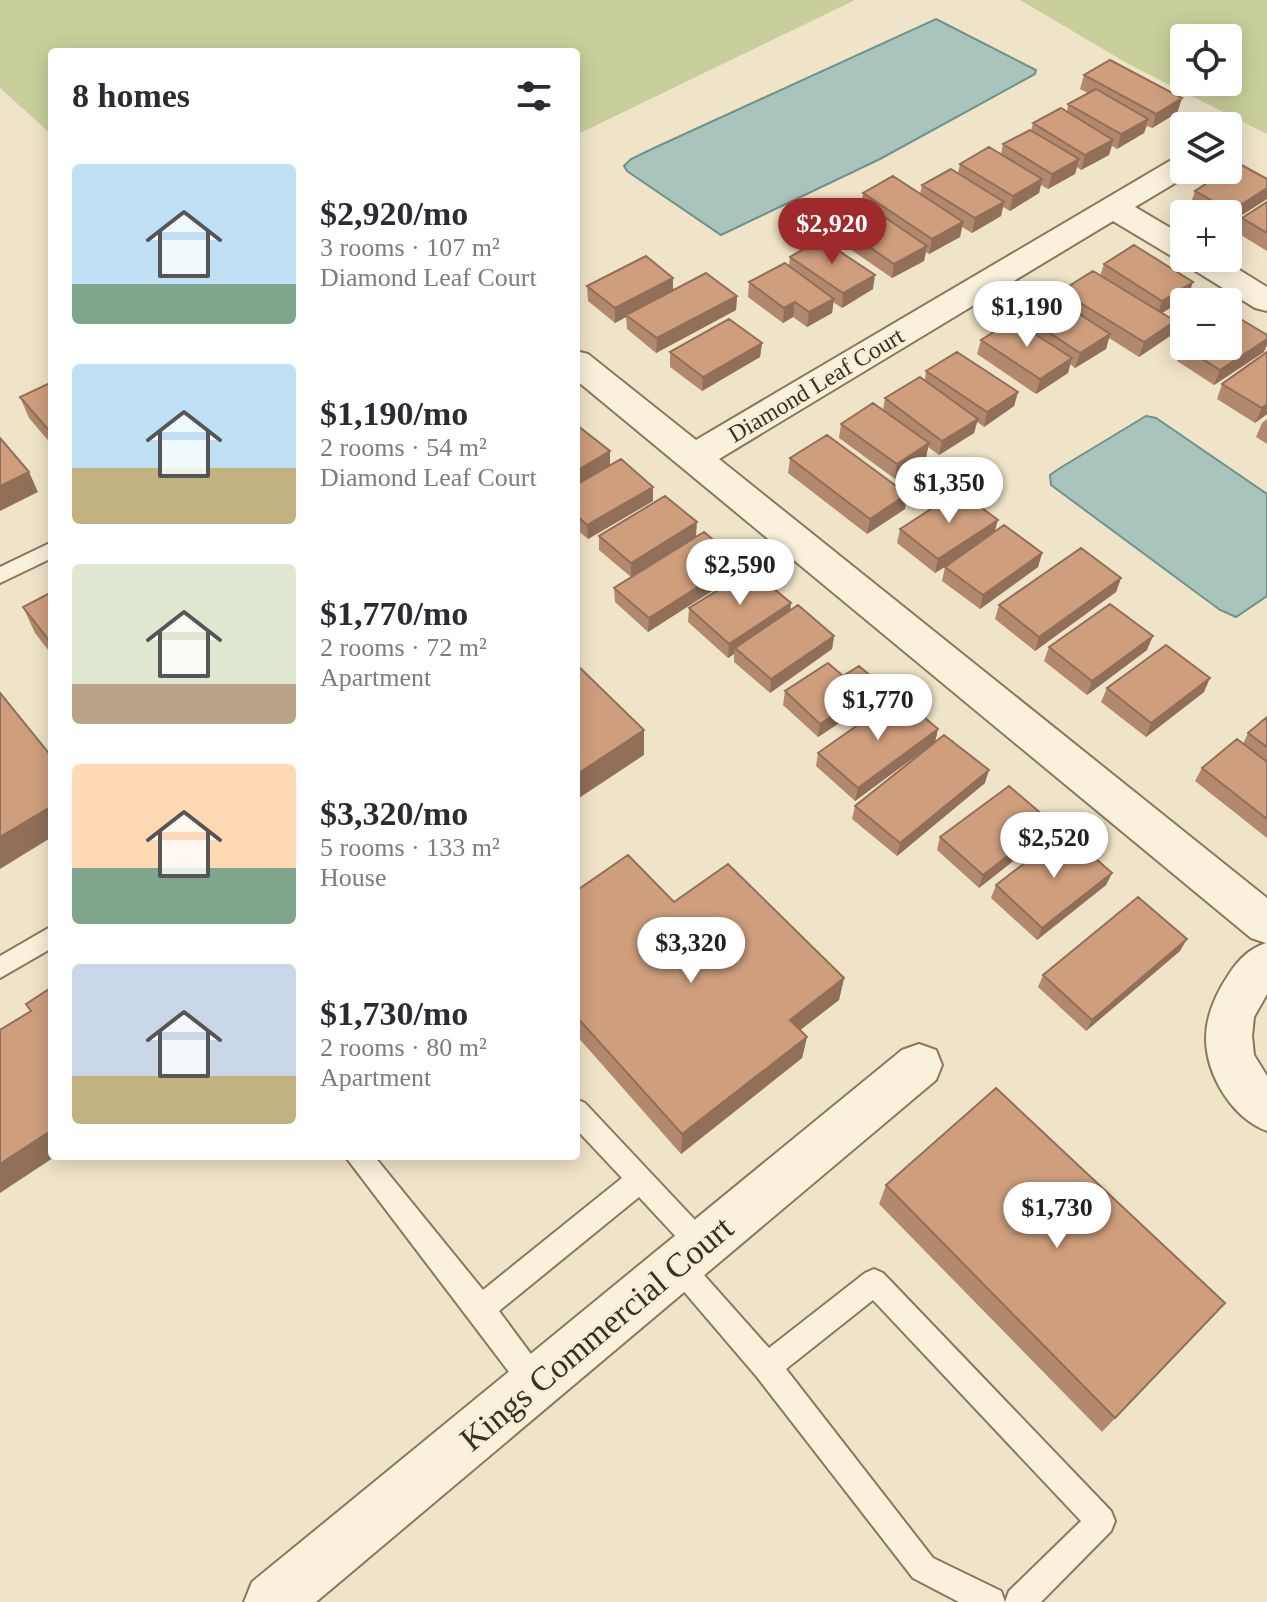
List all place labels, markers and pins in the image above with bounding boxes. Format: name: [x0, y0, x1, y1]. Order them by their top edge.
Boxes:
pin: $2,920: [767, 198, 897, 266]
pin: $1,190: [962, 281, 1092, 349]
pin: $1,350: [884, 457, 1014, 525]
pin: $2,590: [675, 539, 805, 607]
pin: $1,770: [813, 674, 943, 742]
pin: $2,520: [989, 812, 1119, 880]
pin: $3,320: [626, 917, 756, 985]
pin: $1,730: [992, 1182, 1122, 1250]

